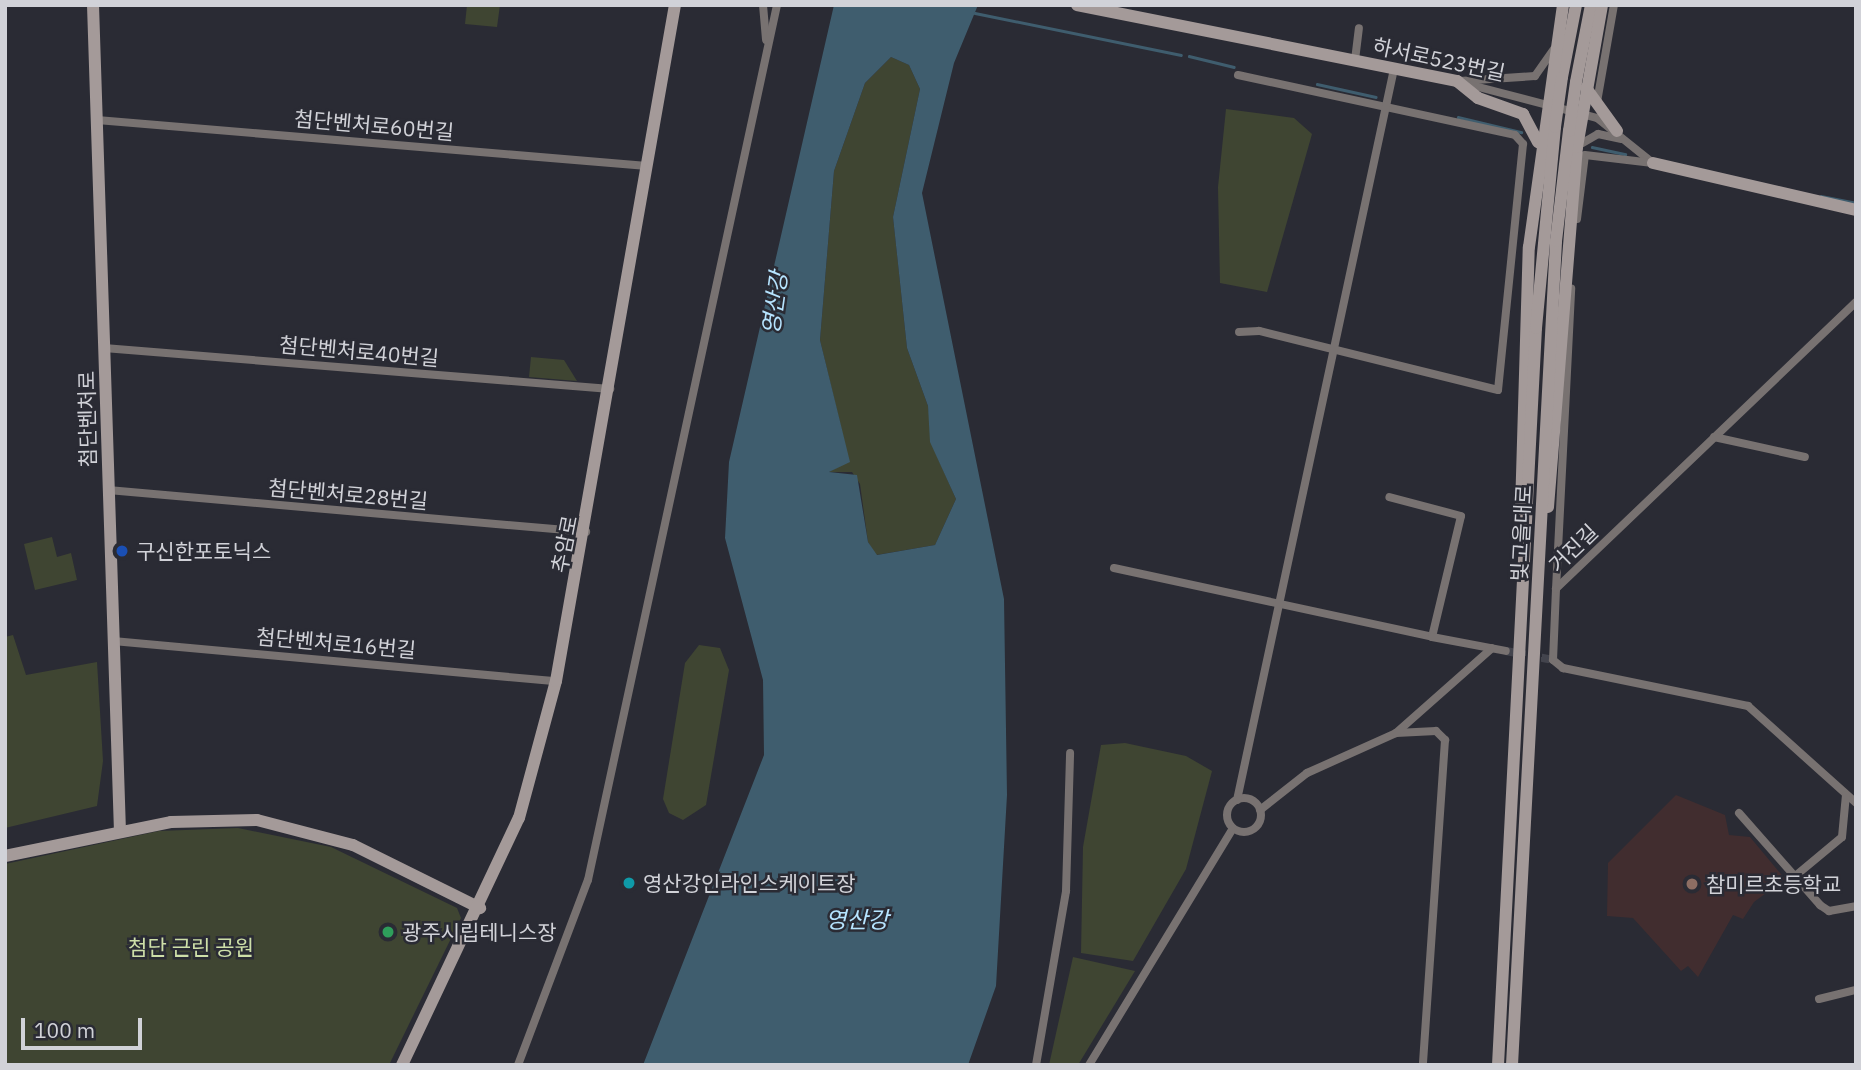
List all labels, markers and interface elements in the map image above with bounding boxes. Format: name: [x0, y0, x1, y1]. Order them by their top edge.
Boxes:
street label: 하서로523번길: [1371, 33, 1507, 85]
street label: 첨단벤처로60번길: [293, 105, 455, 145]
water label: 영산강: [756, 270, 792, 336]
street label: 첨단벤처로40번길: [278, 331, 440, 371]
street label: 첨단벤처로: [74, 370, 100, 468]
street label: 첨단벤처로28번길: [267, 474, 429, 514]
street label: 빛고을대로: [1506, 484, 1536, 582]
street label: 추암로: [546, 513, 582, 575]
street label: 거진길: [1543, 519, 1603, 577]
place label: 구신한포토닉스: [136, 538, 271, 564]
marker: 구신한포토닉스: [114, 543, 130, 559]
street label: 첨단벤처로16번길: [255, 623, 417, 663]
place label: 영산강인라인스케이트장: [643, 870, 856, 896]
place label: 참미르초등학교: [1706, 871, 1841, 897]
marker: 영산강인라인스케이트장: [621, 875, 637, 891]
marker: 참미르초등학교: [1684, 876, 1700, 892]
water label: 영산강: [825, 905, 889, 933]
place label: 광주시립테니스장: [402, 919, 557, 945]
marker: 광주시립테니스장: [380, 924, 396, 940]
park label: 첨단 근린 공원: [128, 934, 254, 960]
scale bar: [24, 1004, 145, 1048]
text: 100 m: [34, 1016, 95, 1044]

